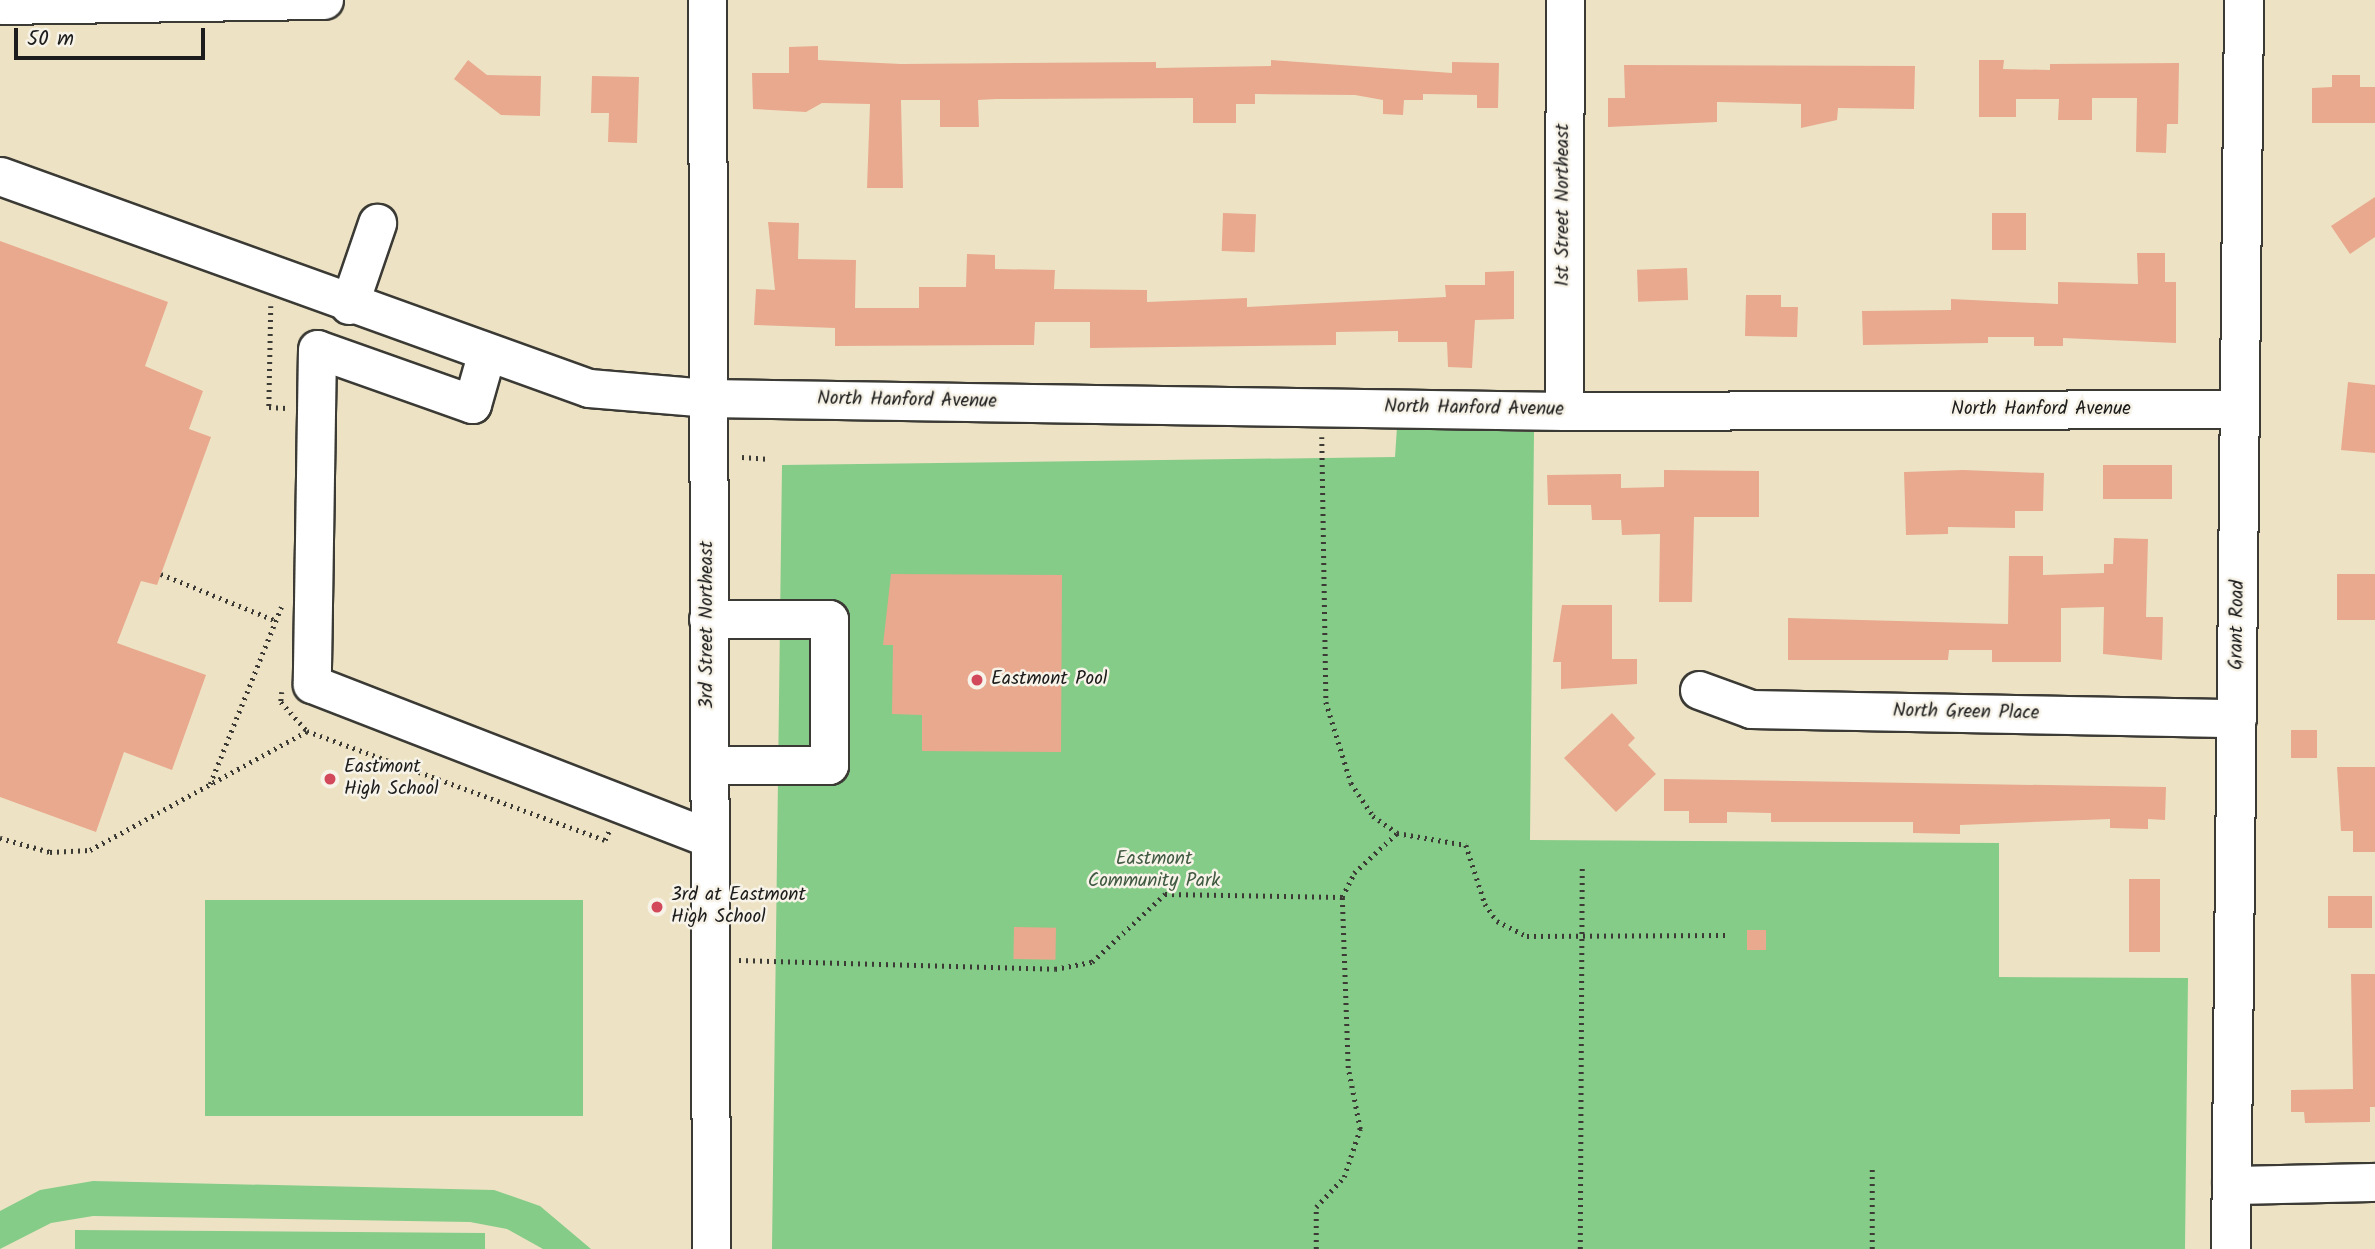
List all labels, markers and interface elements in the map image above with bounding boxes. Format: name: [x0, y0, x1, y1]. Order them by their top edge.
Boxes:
scale bar: [18, 14, 208, 58]
text: 50 m: [27, 23, 74, 56]
street label: 1st Street Northeast: [1553, 123, 1575, 287]
street label: North Hanford Avenue: [817, 388, 997, 414]
street label: North Hanford Avenue: [1384, 396, 1564, 422]
street label: North Hanford Avenue: [1951, 399, 2131, 421]
street label: 3rd Street Northeast: [697, 541, 719, 709]
street label: Grant Road: [2226, 580, 2250, 670]
place label: Eastmont Pool: [991, 669, 1107, 691]
marker: Eastmont Pool: [969, 672, 985, 688]
street label: North Green Place: [1893, 700, 2039, 726]
place label: Eastmont High School: [344, 757, 439, 801]
marker: Eastmont High School: [322, 771, 338, 787]
park label: Eastmont Community Park: [1088, 849, 1220, 893]
place label: 3rd at Eastmont High School: [671, 885, 806, 929]
marker: 3rd at Eastmont High School: [649, 899, 665, 915]

